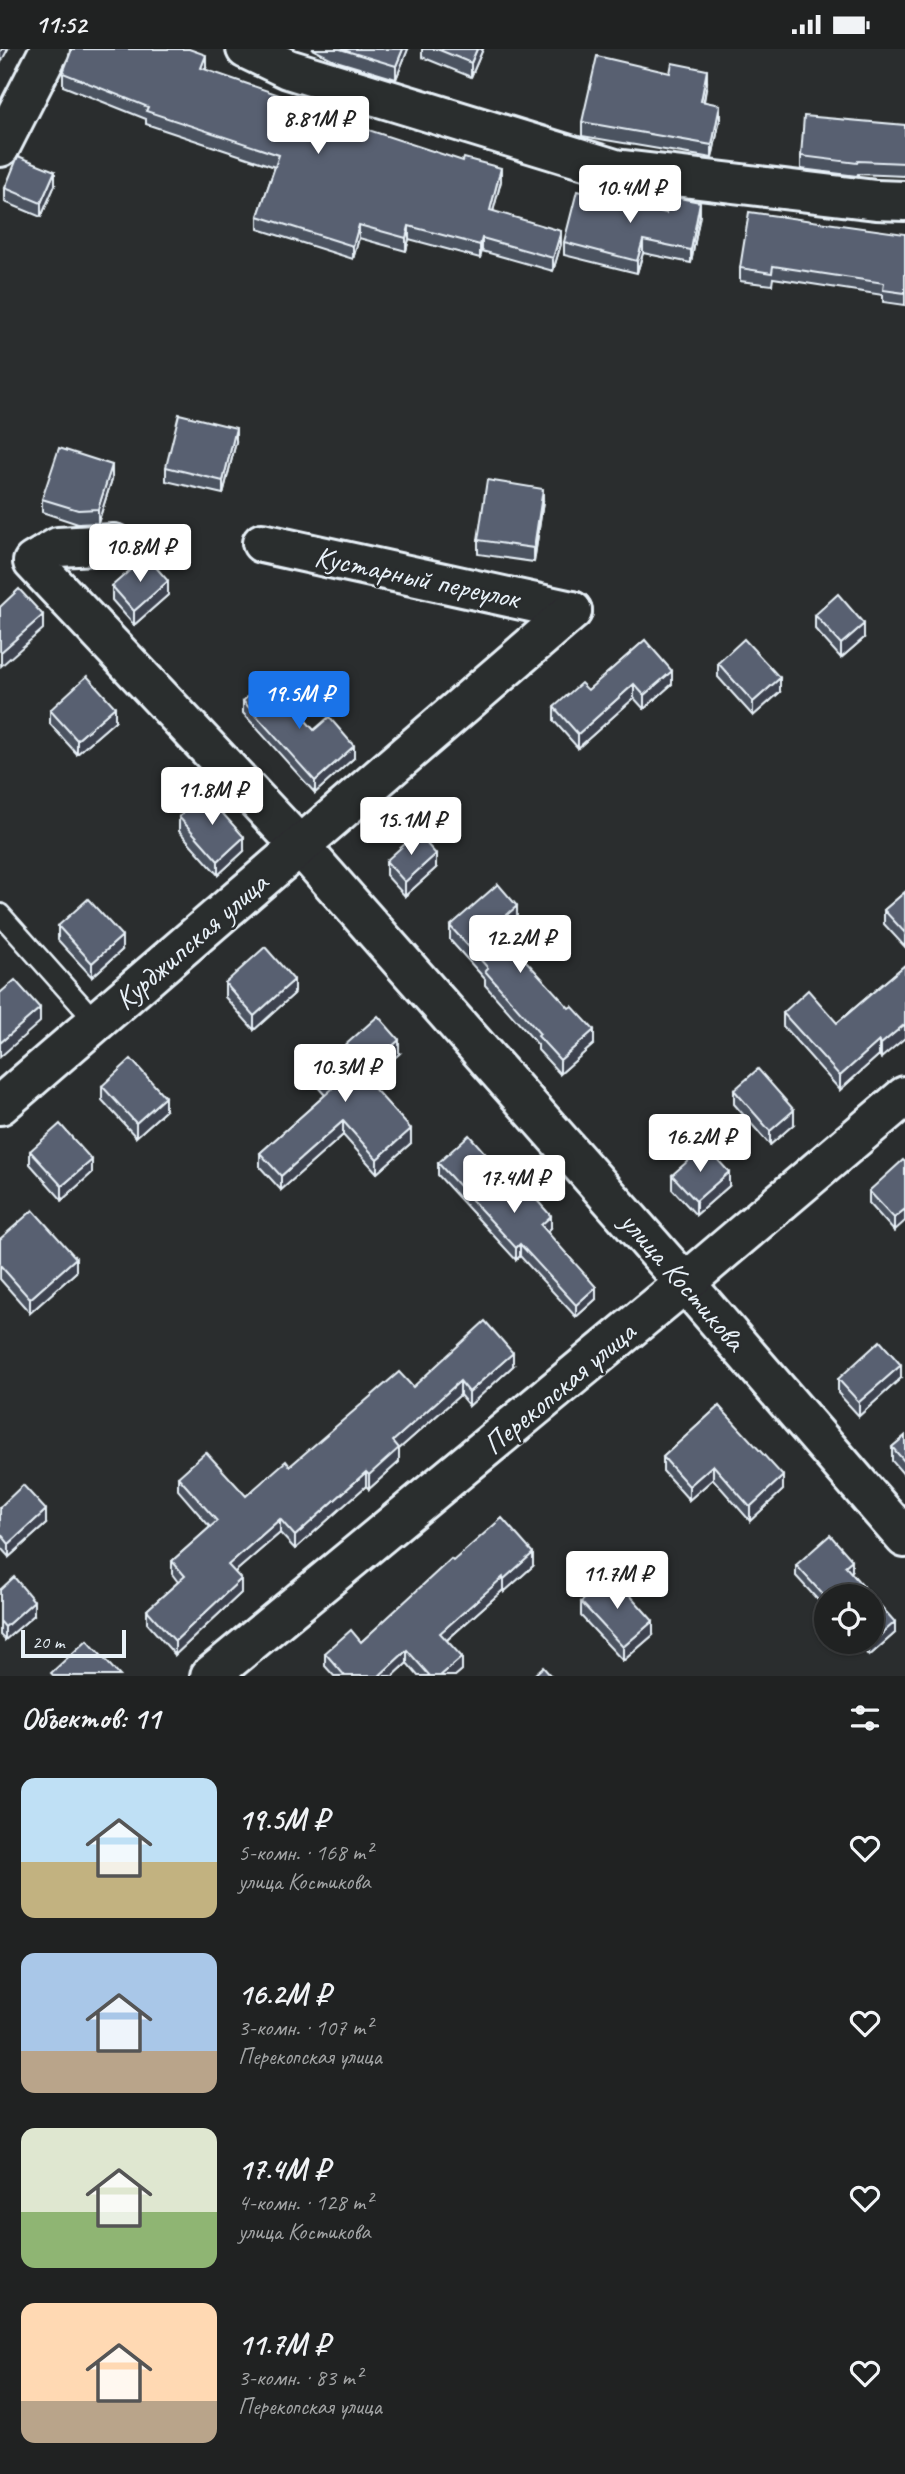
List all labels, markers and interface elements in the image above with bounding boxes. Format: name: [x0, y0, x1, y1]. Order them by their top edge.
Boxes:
text: 11:52: [35, 8, 87, 41]
pin: 8.81M ₽: [253, 97, 383, 156]
text: 8.81M ₽: [283, 104, 353, 133]
pin: 10.4M ₽: [565, 165, 695, 225]
text: 10.4M ₽: [595, 173, 665, 202]
pin: 10.8M ₽: [75, 525, 205, 584]
text: 10.8M ₽: [105, 532, 175, 561]
street label: Кустарный переулок: [311, 537, 525, 618]
pin: 19.5M ₽: [234, 671, 364, 731]
text: 19.5M ₽: [264, 679, 334, 708]
pin: 11.8M ₽: [147, 767, 277, 827]
text: 11.8M ₽: [177, 775, 247, 804]
pin: 15.1M ₽: [346, 797, 476, 857]
text: 15.1M ₽: [376, 805, 446, 834]
street label: Курджипская улица: [107, 863, 277, 1018]
pin: 12.2M ₽: [455, 915, 585, 975]
text: 12.2M ₽: [485, 923, 555, 952]
pin: 10.3M ₽: [280, 1045, 410, 1104]
text: 10.3M ₽: [310, 1052, 380, 1081]
pin: 16.2M ₽: [635, 1115, 765, 1174]
text: 16.2M ₽: [665, 1122, 735, 1151]
pin: 17.4M ₽: [449, 1155, 579, 1215]
text: 17.4M ₽: [479, 1163, 549, 1192]
street label: улица Костикова: [611, 1202, 755, 1360]
street label: Перекопская улица: [475, 1312, 645, 1463]
pin: 11.7M ₽: [552, 1551, 682, 1611]
text: 11.7M ₽: [582, 1559, 652, 1588]
map controls: [814, 1584, 884, 1654]
button: locate: [814, 1584, 884, 1654]
scale bar: [21, 1627, 126, 1659]
text: 20 m: [32, 1630, 64, 1654]
text: Объектов: 11: [21, 1699, 160, 1737]
icon: filters: [846, 1699, 884, 1737]
text: 19.5M ₽: [238, 1800, 328, 1838]
icon: home: [77, 1806, 161, 1890]
icon: heart: [846, 1829, 884, 1867]
text: 5-комн. · 168 m²: [238, 1838, 372, 1867]
text: улица Костикова: [238, 1867, 370, 1896]
text: 16.2M ₽: [238, 1975, 330, 2013]
icon: home: [77, 1981, 161, 2065]
icon: heart: [846, 2004, 884, 2042]
text: 3-комн. · 107 m²: [238, 2013, 372, 2042]
text: Перекопская улица: [238, 2042, 382, 2071]
text: 17.4M ₽: [238, 2150, 329, 2188]
icon: home: [77, 2156, 161, 2240]
icon: heart: [846, 2179, 884, 2217]
text: 4-комн. · 128 m²: [238, 2188, 372, 2217]
text: улица Костикова: [238, 2217, 370, 2246]
text: 11.7M ₽: [238, 2325, 329, 2363]
icon: home: [77, 2331, 161, 2415]
icon: heart: [846, 2354, 884, 2392]
text: 3-комн. · 83 m²: [238, 2363, 362, 2392]
text: Перекопская улица: [238, 2392, 382, 2421]

